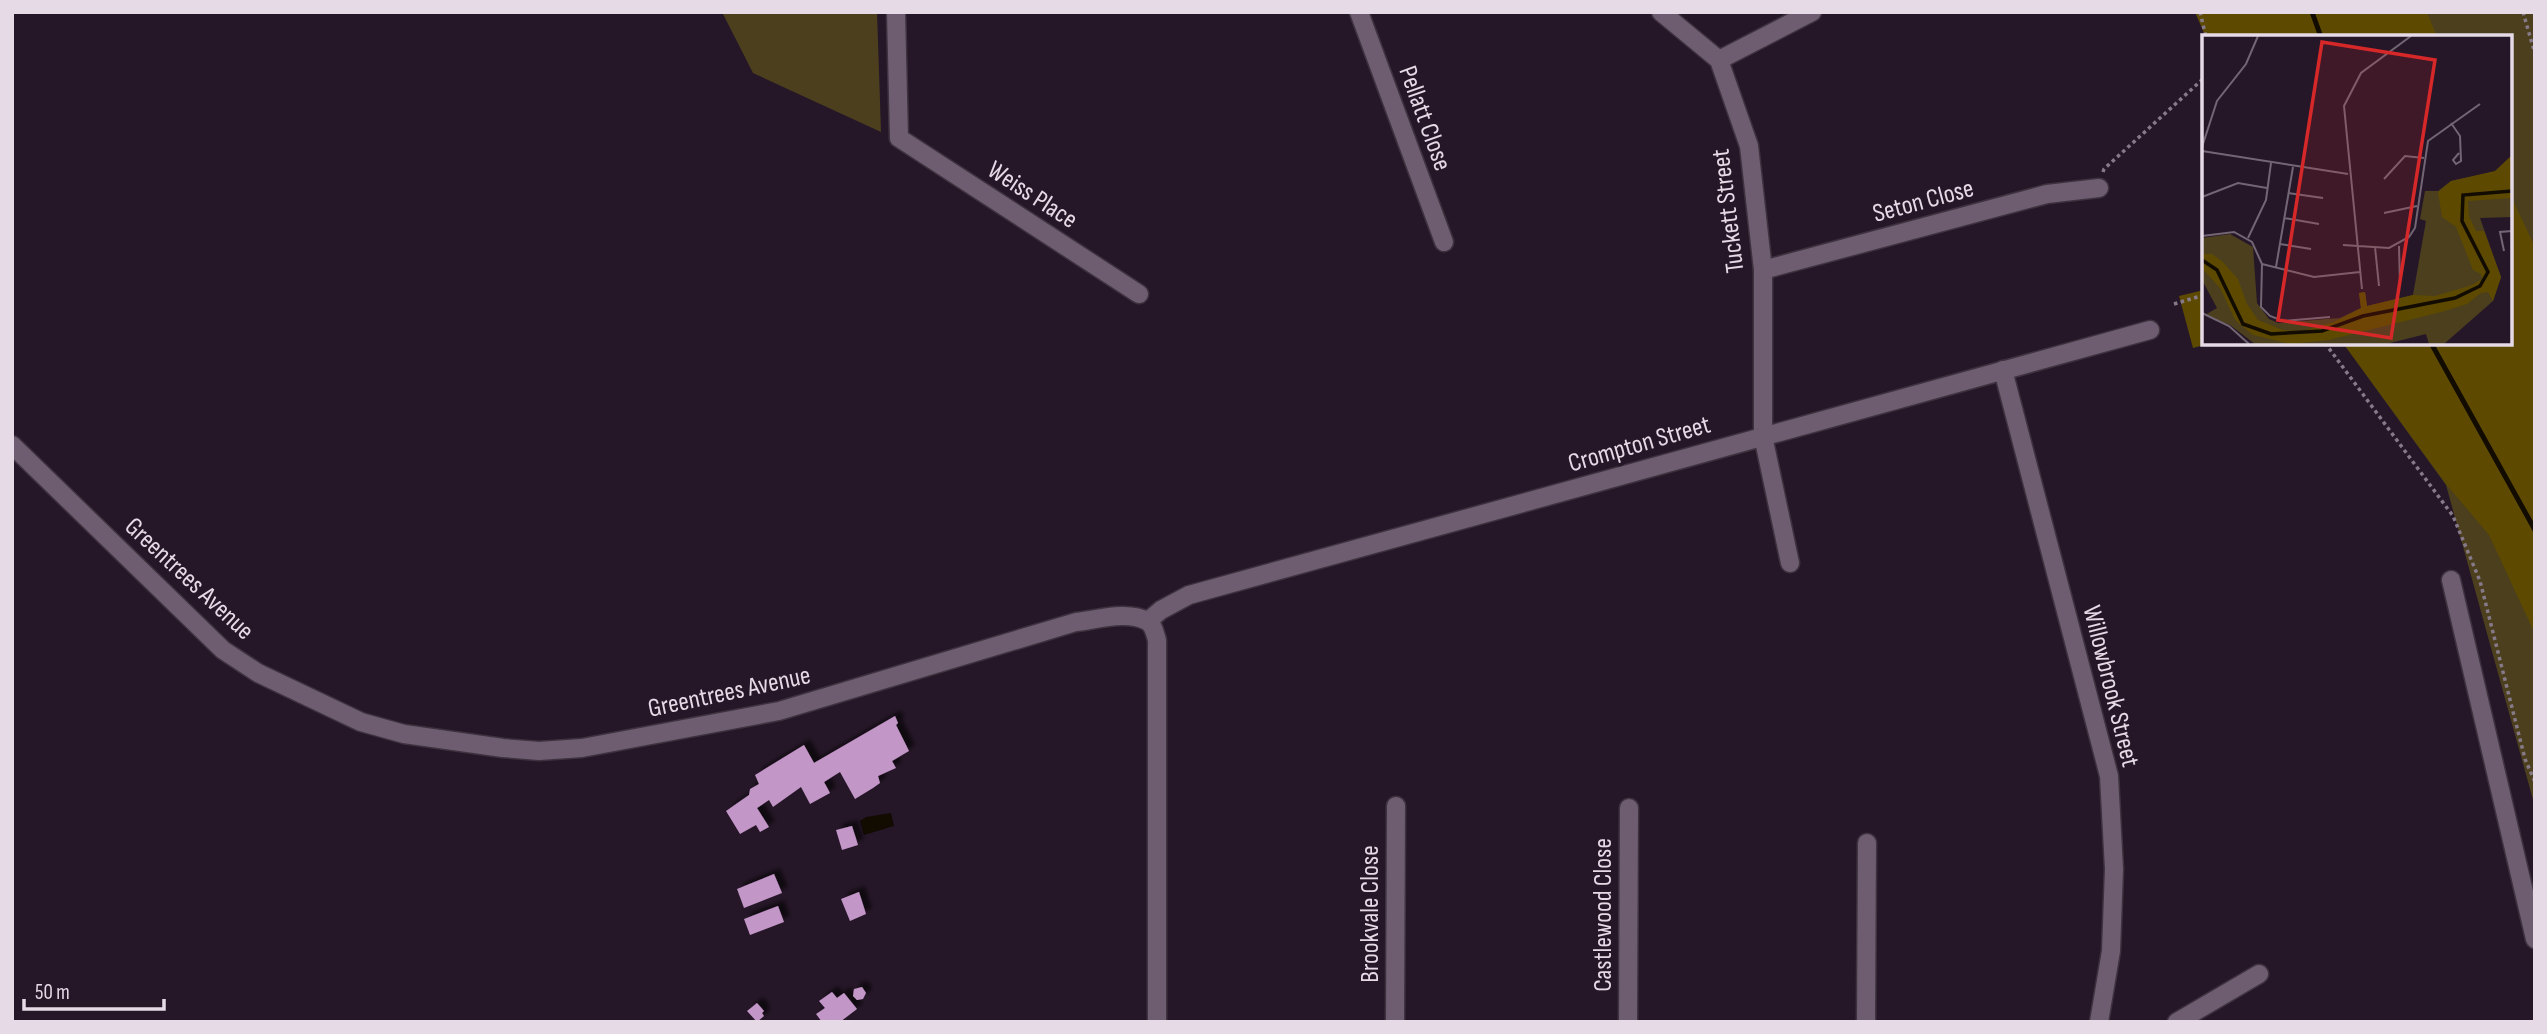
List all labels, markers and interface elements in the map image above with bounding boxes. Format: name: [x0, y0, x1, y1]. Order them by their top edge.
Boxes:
inset map: [2202, 35, 2512, 345]
street label: Pellatt Close: [1391, 62, 1458, 175]
street label: Tuckett Street: [1705, 147, 1751, 275]
street label: Weiss Place: [981, 155, 1083, 236]
street label: Seton Close: [1869, 173, 1977, 230]
street label: Crompton Street: [1565, 409, 1714, 480]
street label: Greentrees Avenue: [118, 511, 260, 647]
street label: Willowbrook Street: [2076, 603, 2146, 770]
street label: Greentrees Avenue: [645, 660, 813, 725]
street label: Castlewood Close: [1588, 838, 1619, 992]
street label: Brookvale Close: [1355, 845, 1386, 983]
scale bar: [24, 968, 164, 1012]
text: 50 m: [35, 980, 70, 1005]

